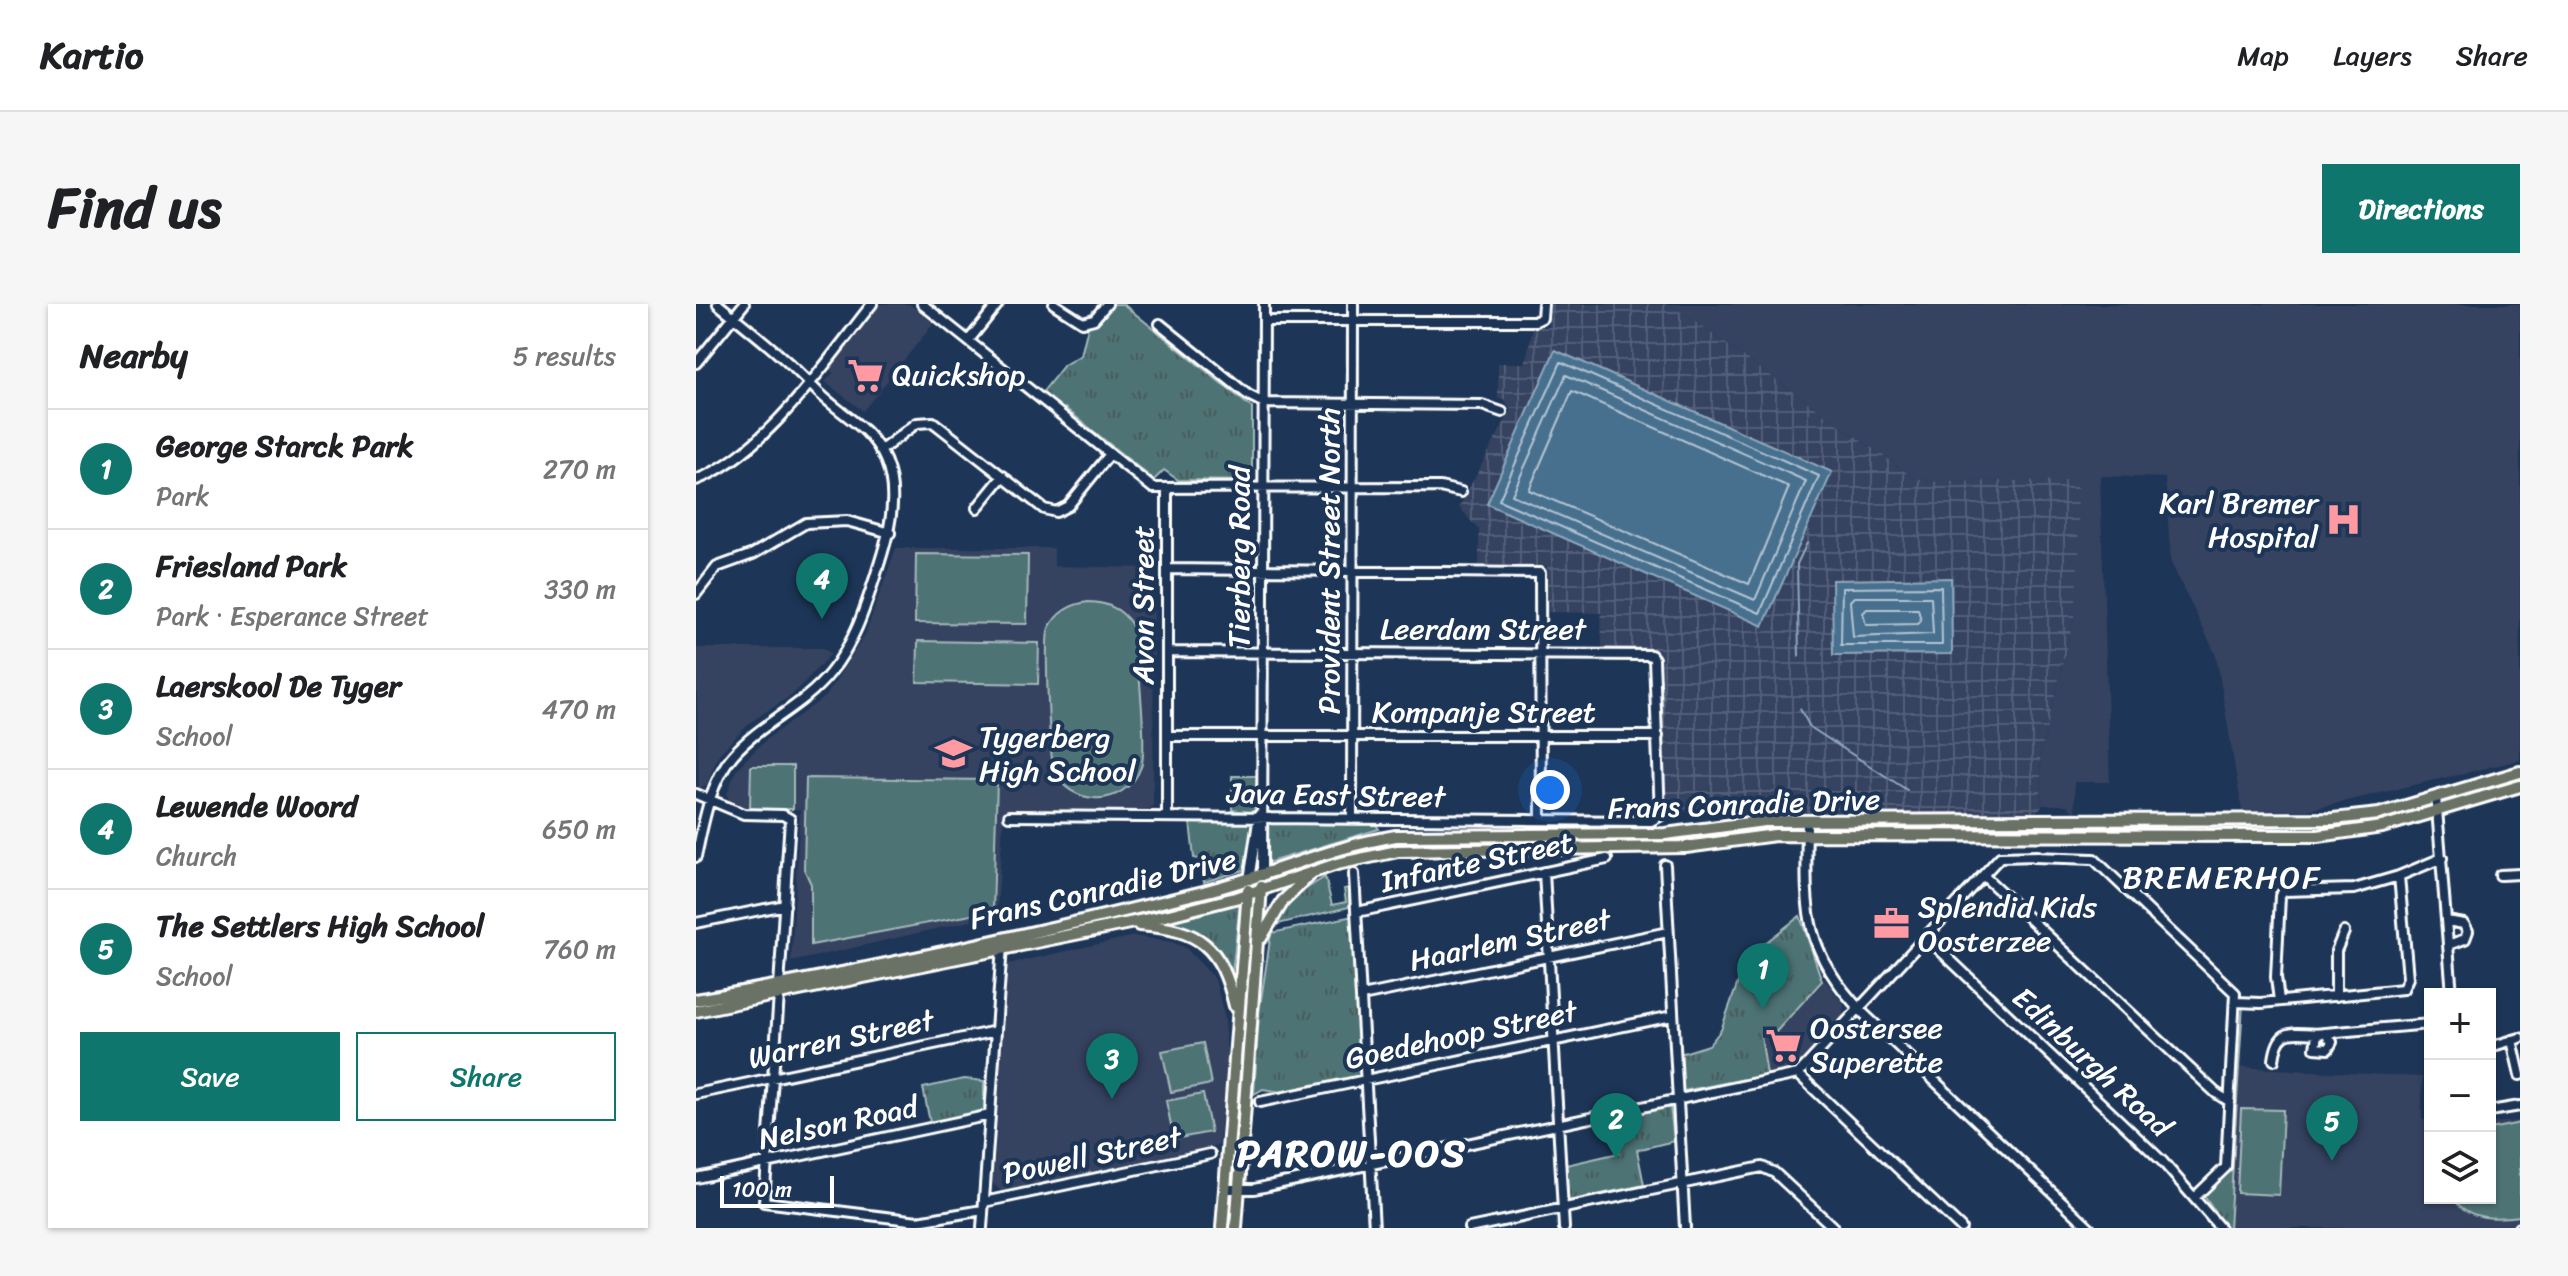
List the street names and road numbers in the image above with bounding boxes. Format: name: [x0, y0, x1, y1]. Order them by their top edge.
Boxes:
street label: Provident Street North: [1302, 407, 1356, 715]
street label: Tierberg Road: [1212, 463, 1266, 648]
street label: Avon Street: [1116, 525, 1170, 686]
street label: Leerdam Street: [1380, 602, 1588, 656]
street label: Kompanje Street: [1372, 685, 1596, 739]
street label: Java East Street: [1225, 766, 1448, 824]
street label: Frans Conradie Drive: [1607, 772, 1881, 836]
street label: Infante Street: [1375, 815, 1578, 909]
street label: Frans Conradie Drive: [964, 832, 1242, 946]
street label: Haarlem Street: [1404, 892, 1618, 988]
street label: Edinburgh Road: [1999, 973, 2187, 1153]
street label: Goedehoop Street: [1340, 984, 1584, 1086]
street label: Warren Street: [743, 993, 941, 1085]
street label: Nelson Road: [753, 1079, 925, 1166]
street label: Powell Street: [998, 1109, 1188, 1200]

